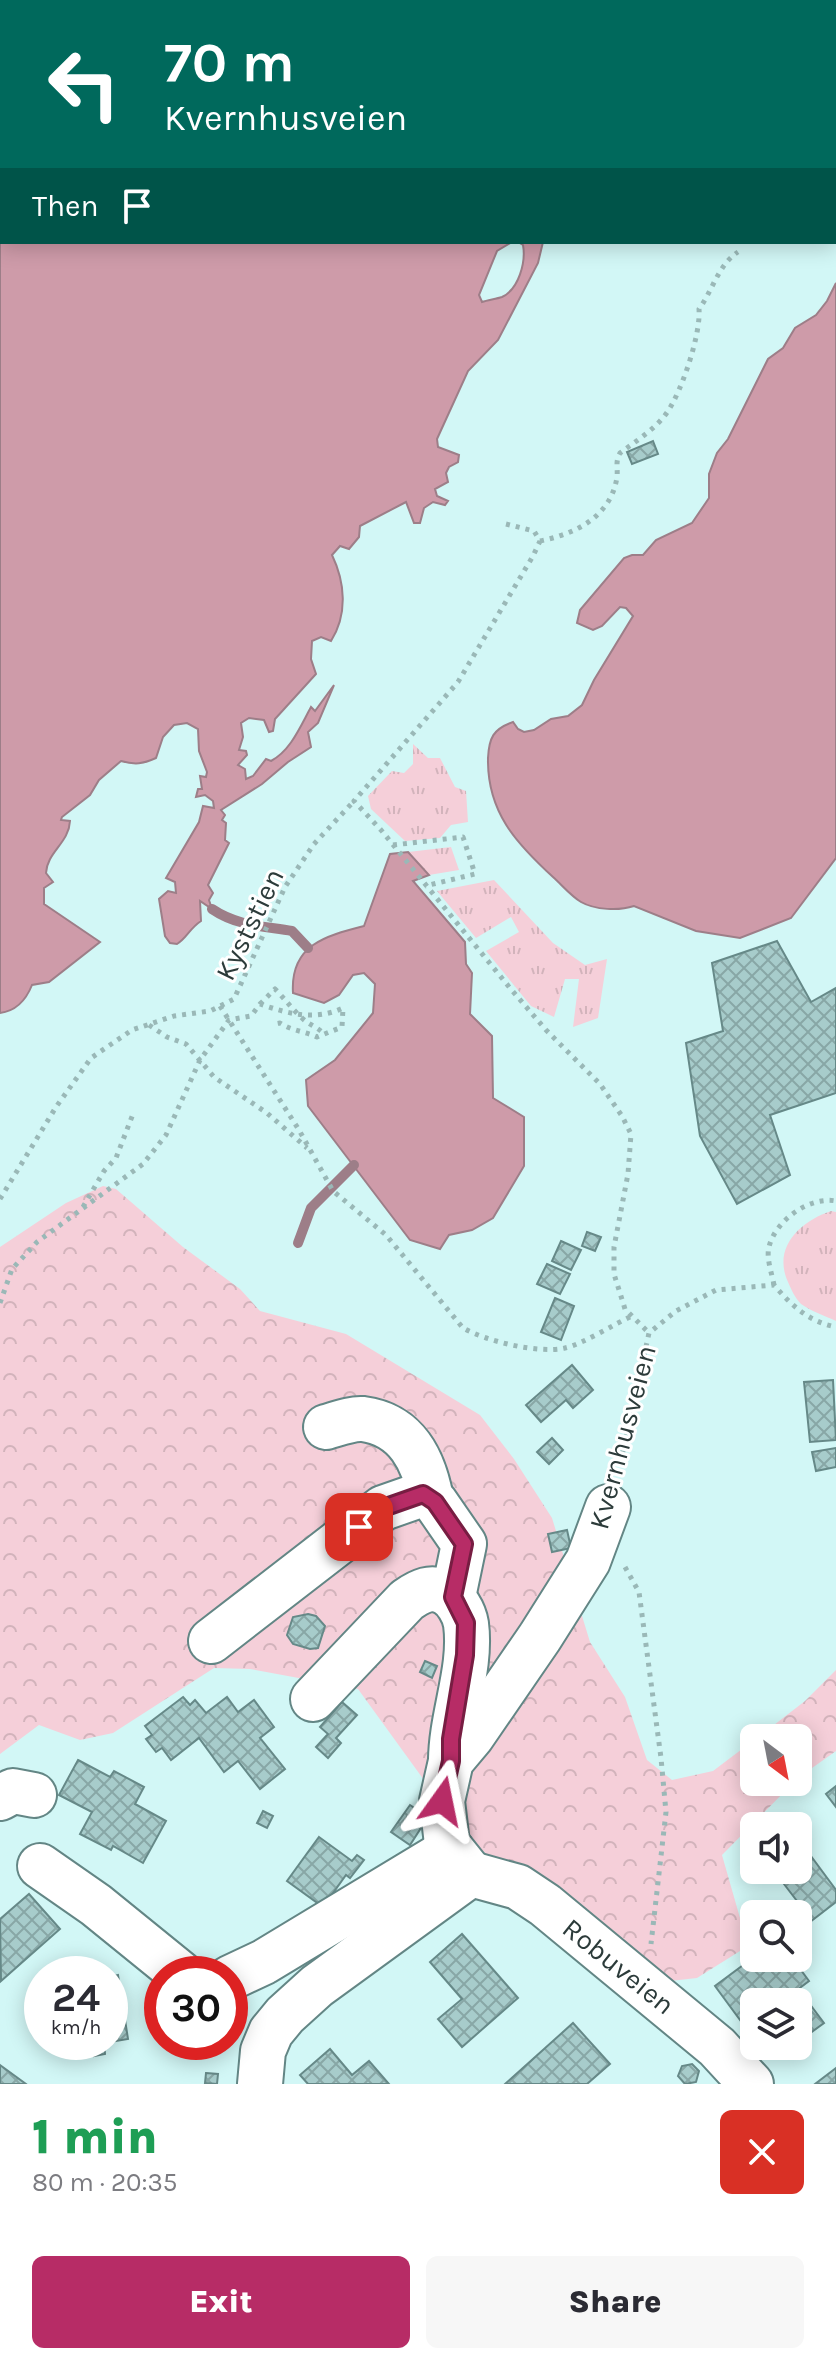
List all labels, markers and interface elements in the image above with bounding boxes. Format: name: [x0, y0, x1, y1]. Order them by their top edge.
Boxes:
text: 70 m: [164, 30, 295, 95]
icon: left: [32, 32, 136, 136]
text: Kvernhusveien: [164, 97, 407, 139]
icon: arrive: [115, 184, 159, 228]
text: Then: [32, 188, 99, 224]
street label: Kyststien: [208, 863, 291, 985]
street label: Kvernhusveien: [582, 1342, 663, 1533]
pin: [325, 1493, 393, 1561]
icon: arrive: [337, 1505, 381, 1549]
north arrow: [740, 1724, 812, 1796]
map controls: [740, 1724, 812, 2060]
position arrow: [400, 1759, 484, 1843]
button: sound: [740, 1812, 812, 1884]
button: search: [740, 1900, 812, 1972]
street label: Robuveien: [556, 1911, 681, 2021]
speed limit sign: 30: [144, 1956, 248, 2060]
text: 24: [52, 1974, 100, 2021]
button: layers: [740, 1988, 812, 2060]
text: km/h: [51, 2016, 101, 2039]
text: 1 min: [32, 2109, 158, 2165]
button: close: [720, 2110, 804, 2194]
text: 80 m · 20:35: [32, 2167, 177, 2198]
button: Exit: [32, 2256, 410, 2348]
button: Share: [426, 2256, 804, 2348]

